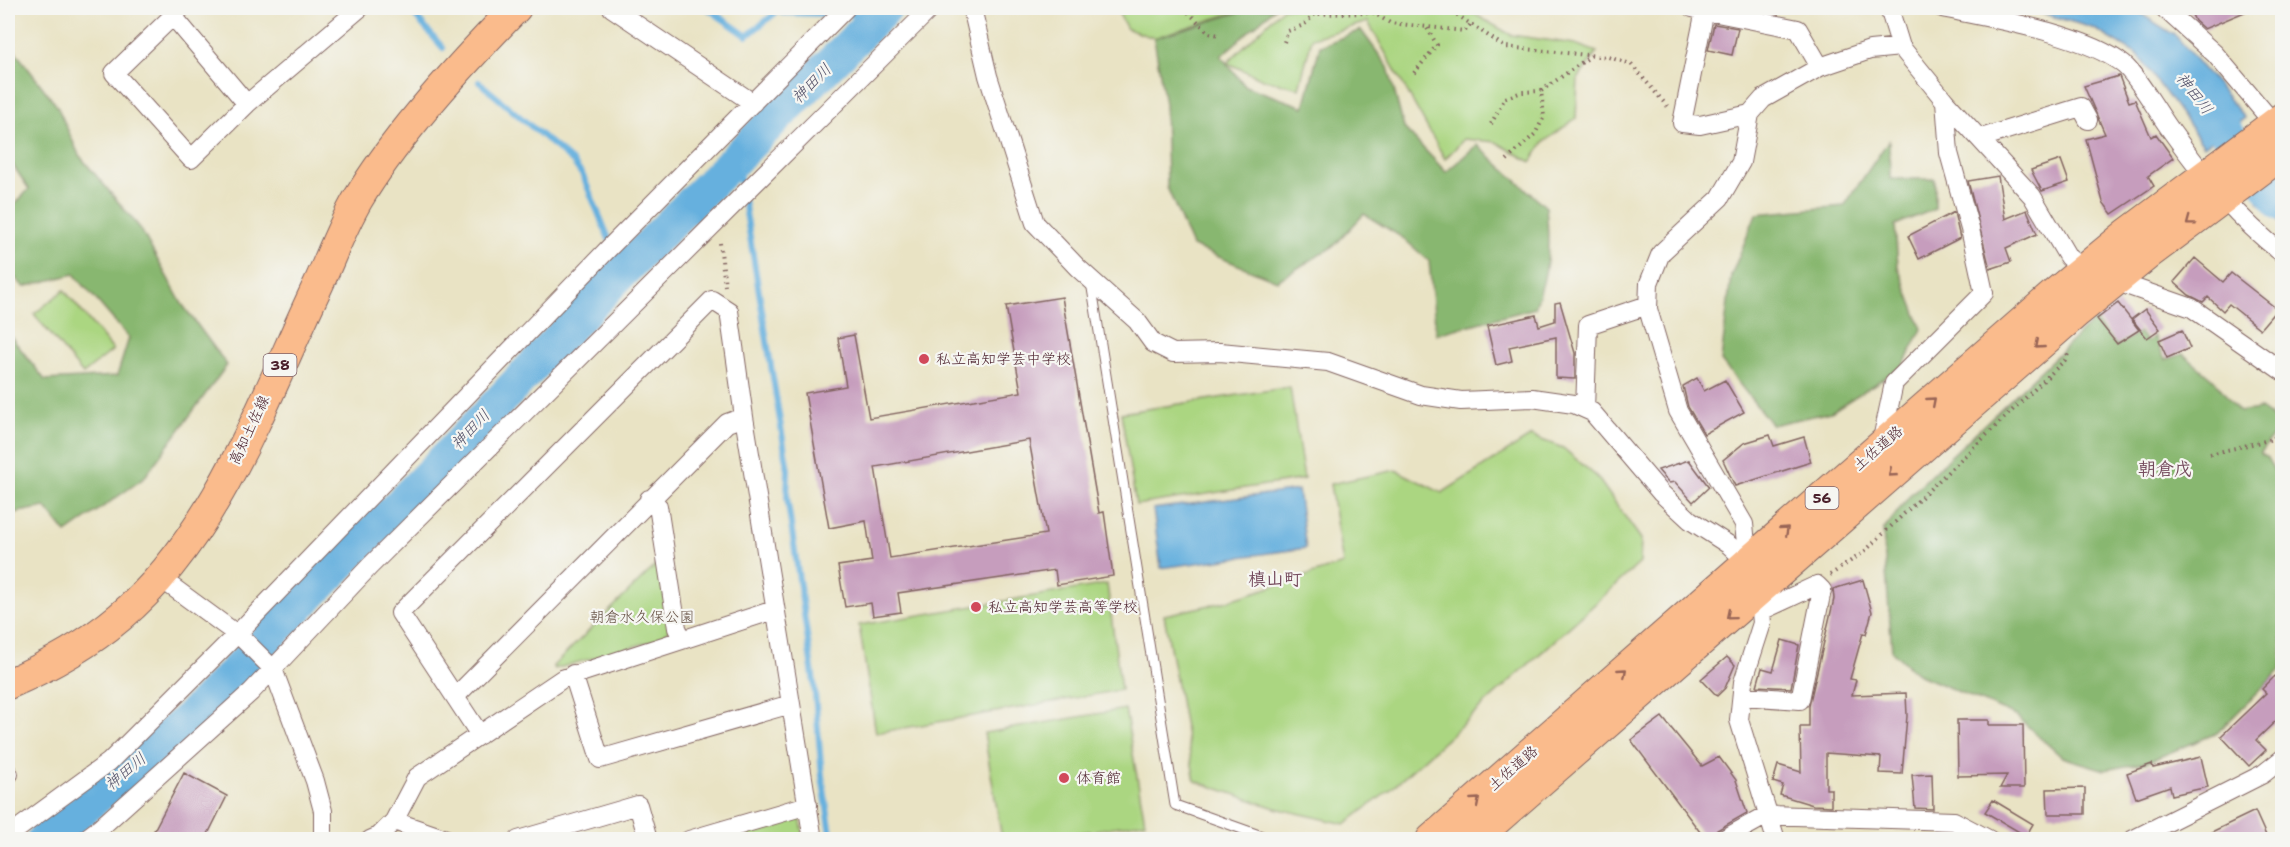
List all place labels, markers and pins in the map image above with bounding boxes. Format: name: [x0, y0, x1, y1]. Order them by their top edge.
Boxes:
place label: 私立高知学芸中学校: [936, 349, 1071, 369]
marker: 私立高知学芸中学校: [917, 352, 931, 366]
place label: 私立高知学芸高等学校: [988, 597, 1138, 617]
marker: 私立高知学芸高等学校: [969, 600, 983, 614]
place label: 体育館: [1076, 768, 1121, 788]
marker: 体育館: [1057, 771, 1071, 785]

